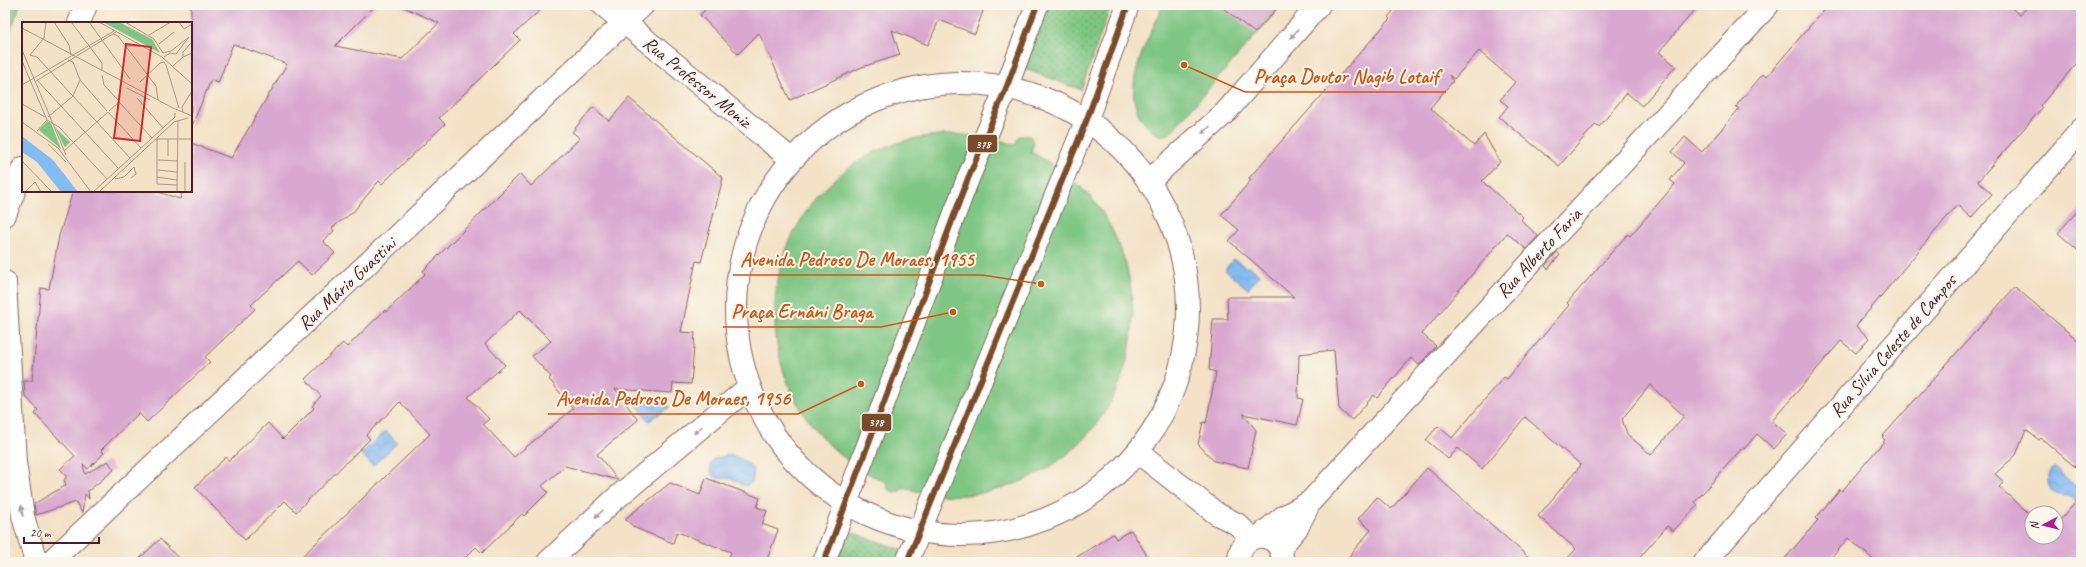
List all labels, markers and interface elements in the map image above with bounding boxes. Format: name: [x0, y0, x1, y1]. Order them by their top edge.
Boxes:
inset map: [22, 22, 192, 192]
one-way arrow: [1289, 29, 1298, 40]
street label: Rua Professor Moniz: [638, 31, 758, 134]
callout: Praça Doutor Nagib Lotaif: [1245, 60, 1446, 92]
text: Praça Doutor Nagib Lotaif: [1254, 64, 1443, 89]
one-way arrow: [1201, 125, 1210, 134]
line badge: 378: [967, 134, 998, 153]
text: 378: [976, 137, 992, 151]
street label: Rua Alberto Faria: [1491, 202, 1588, 303]
street label: Rua Mário Guastini: [293, 231, 403, 336]
callout: Avenida Pedroso De Moraes, 1955: [733, 243, 982, 275]
text: Avenida Pedroso De Moraes, 1955: [740, 247, 976, 272]
street label: Rua Silvia Celeste de Campos: [1824, 268, 1963, 422]
callout: Praça Ernâni Braga: [723, 295, 881, 327]
text: Praça Ernâni Braga: [731, 299, 874, 324]
callout: Avenida Pedroso De Moraes, 1956: [548, 382, 798, 414]
text: Avenida Pedroso De Moraes, 1956: [556, 386, 792, 411]
line badge: 378: [861, 413, 892, 432]
text: 378: [869, 415, 885, 429]
one-way arrow: [692, 425, 703, 434]
one-way arrow: [19, 505, 25, 517]
north arrow: [2024, 505, 2064, 545]
one-way arrow: [594, 509, 604, 519]
scale bar: [24, 519, 99, 545]
text: N: [2026, 520, 2041, 530]
text: 20 m: [30, 525, 52, 541]

